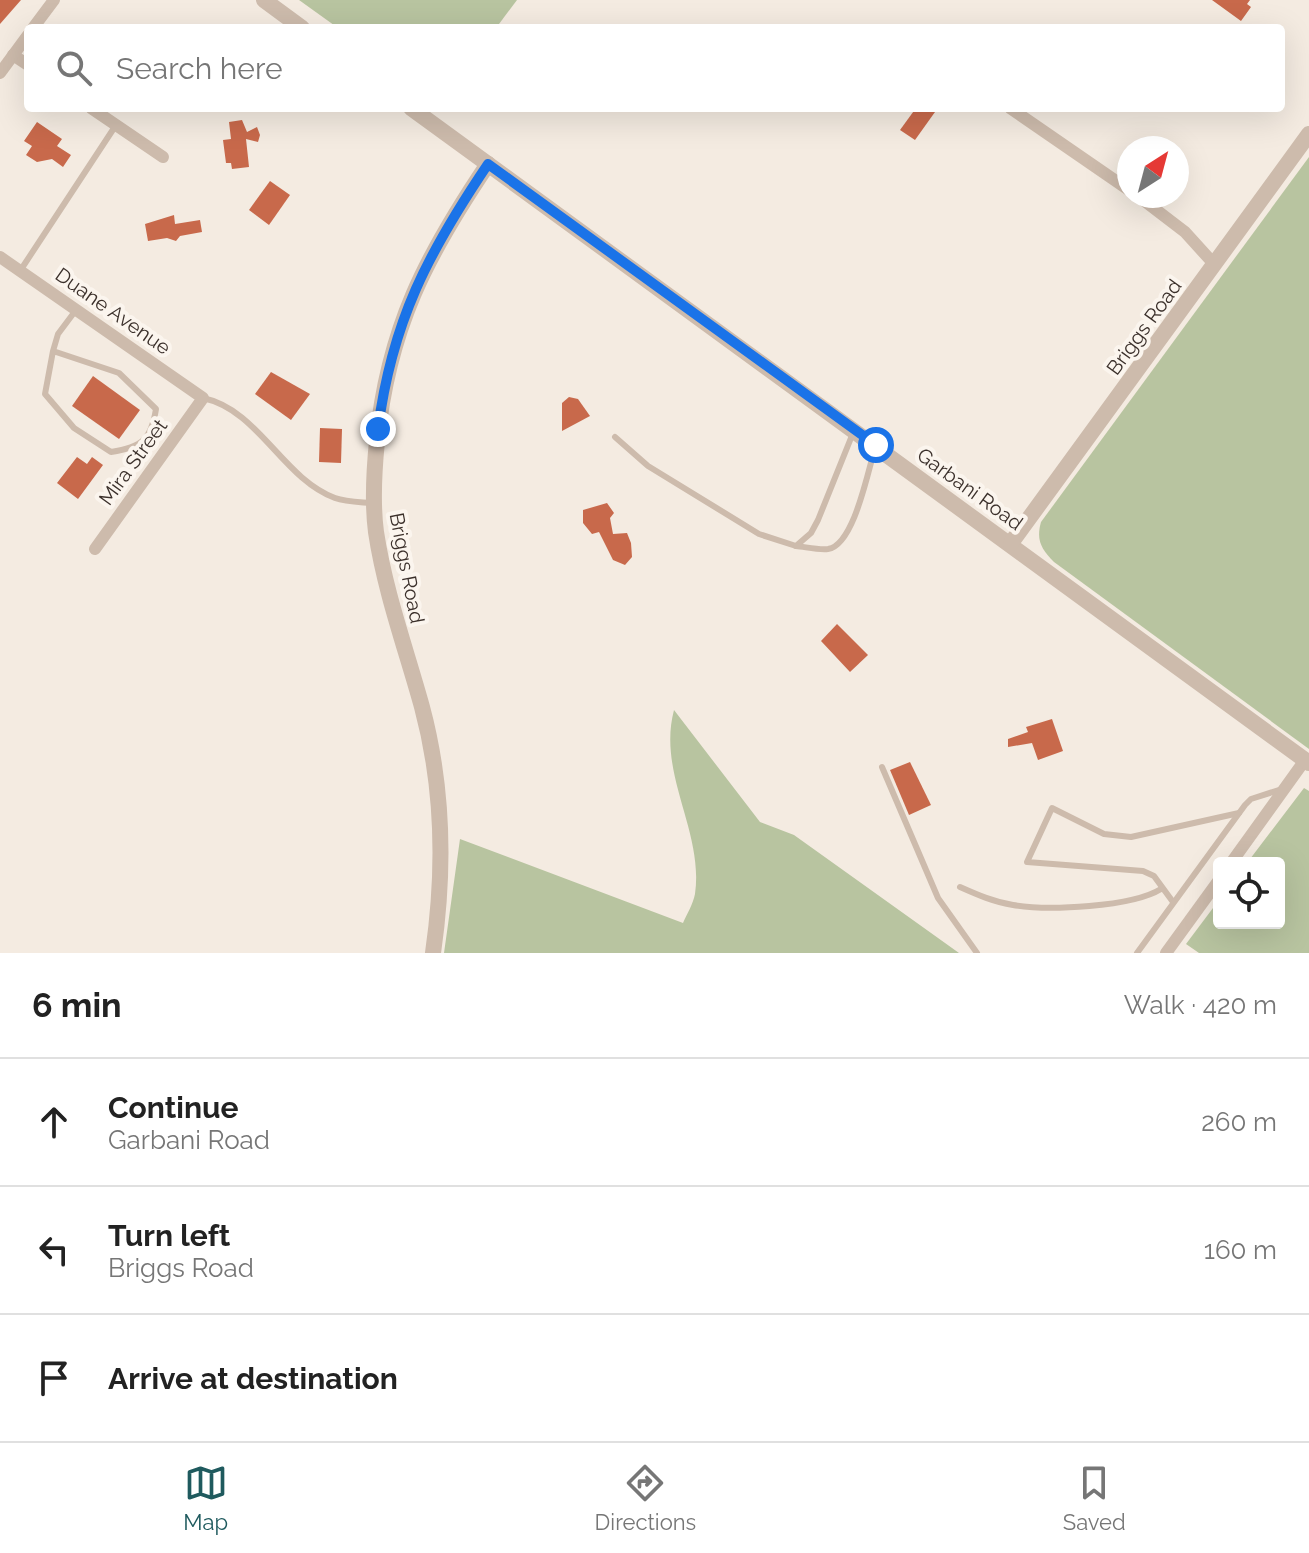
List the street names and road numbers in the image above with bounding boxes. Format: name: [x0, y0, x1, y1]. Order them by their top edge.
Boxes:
street label: Duane Avenue: [51, 262, 175, 360]
street label: Briggs Road: [1101, 275, 1187, 379]
street label: Mira Street: [94, 414, 172, 510]
street label: Garbani Road: [913, 443, 1027, 535]
street label: Briggs Road: [385, 511, 429, 625]

